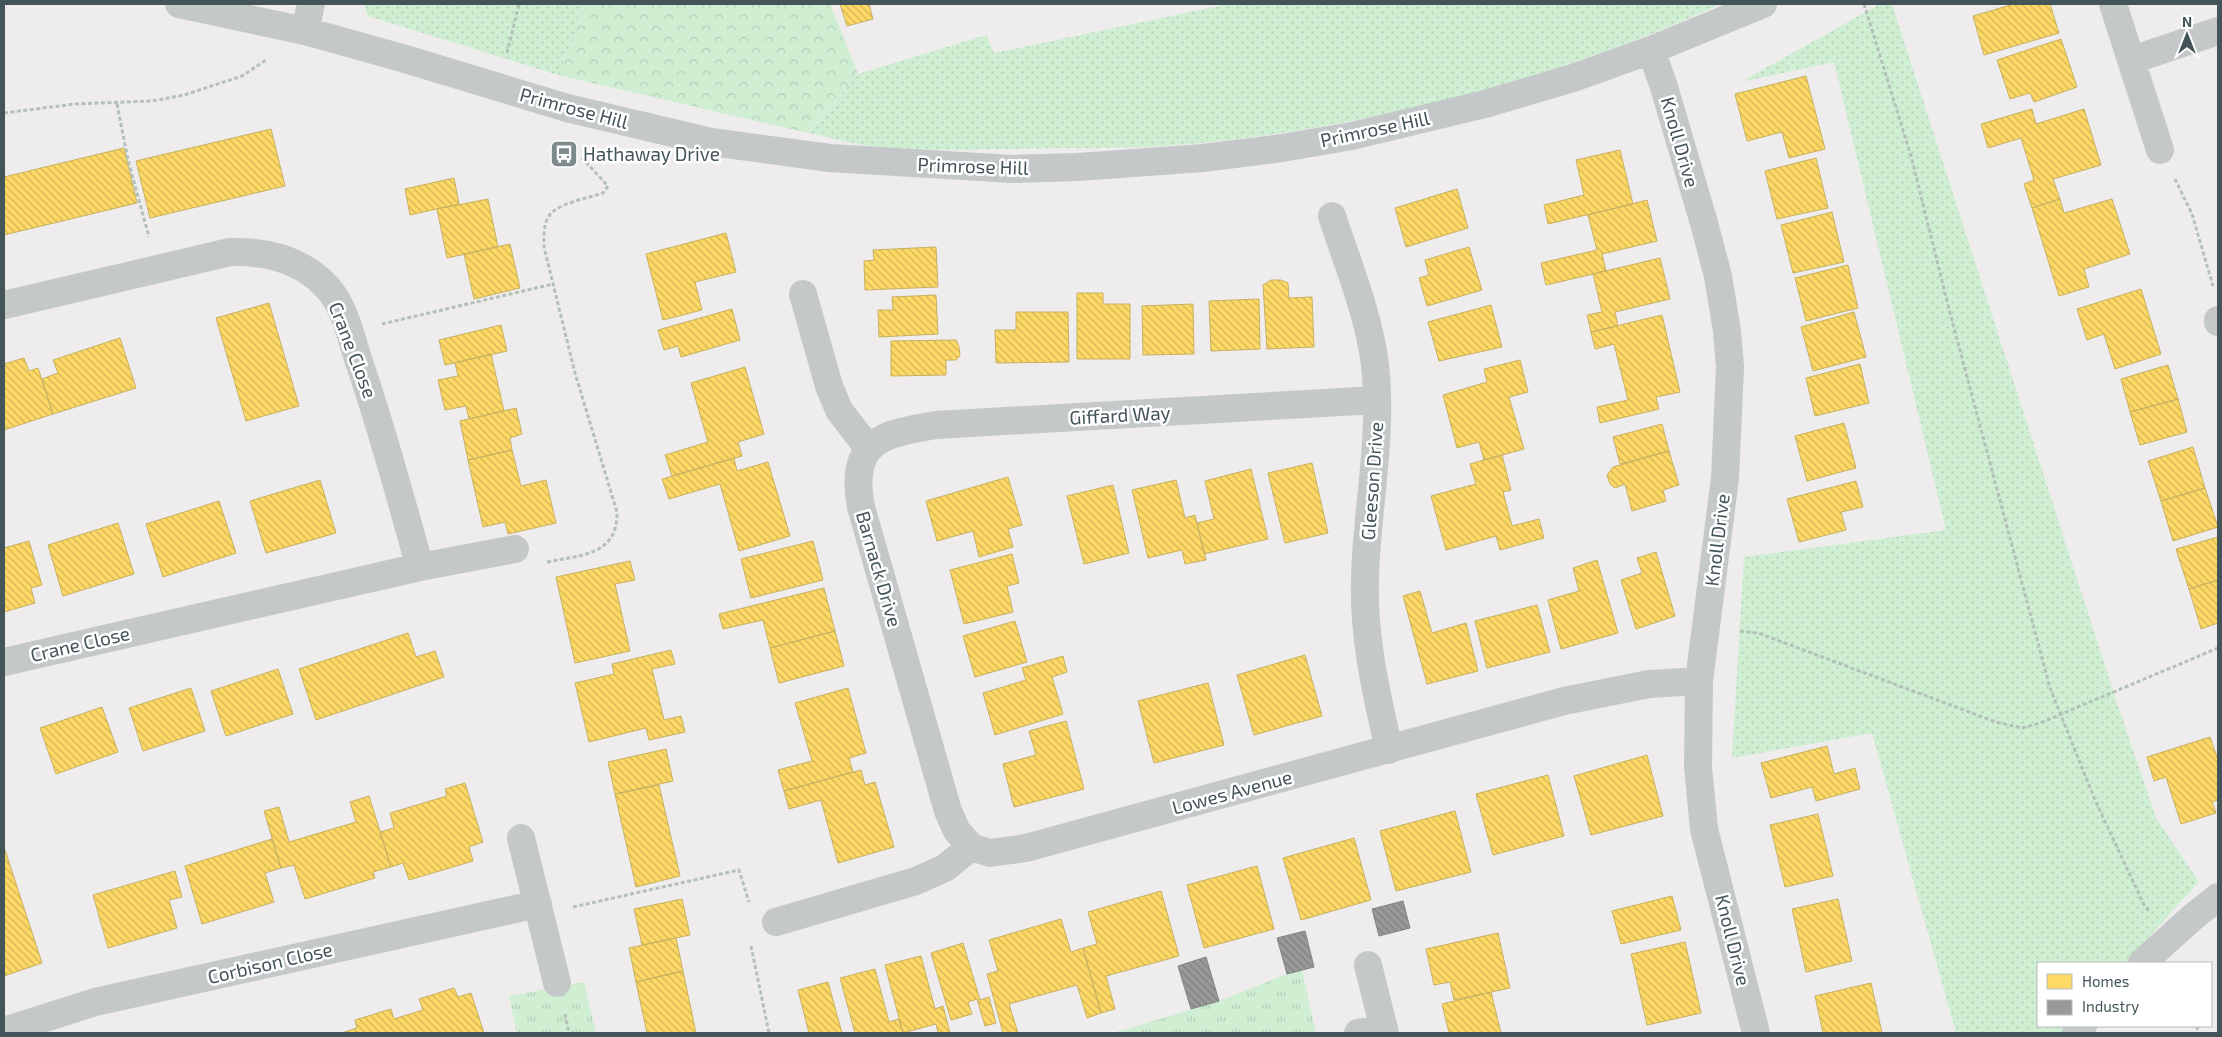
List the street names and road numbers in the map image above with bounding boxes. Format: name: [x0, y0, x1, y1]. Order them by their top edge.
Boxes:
street label: Primrose Hill: [517, 82, 631, 133]
street label: Knoll Drive: [1657, 94, 1704, 190]
street label: Primrose Hill: [1318, 106, 1432, 151]
street label: Primrose Hill: [917, 152, 1029, 179]
street label: Crane Close: [325, 298, 382, 401]
street label: Giffard Way: [1069, 400, 1171, 429]
street label: Gleeson Drive: [1356, 421, 1387, 541]
street label: Knoll Drive: [1699, 492, 1734, 588]
street label: Barnack Drive: [852, 508, 907, 629]
street label: Crane Close: [28, 621, 132, 666]
street label: Lowes Avenue: [1169, 764, 1294, 819]
street label: Knoll Drive: [1711, 892, 1756, 988]
street label: Corbison Close: [205, 937, 335, 988]

